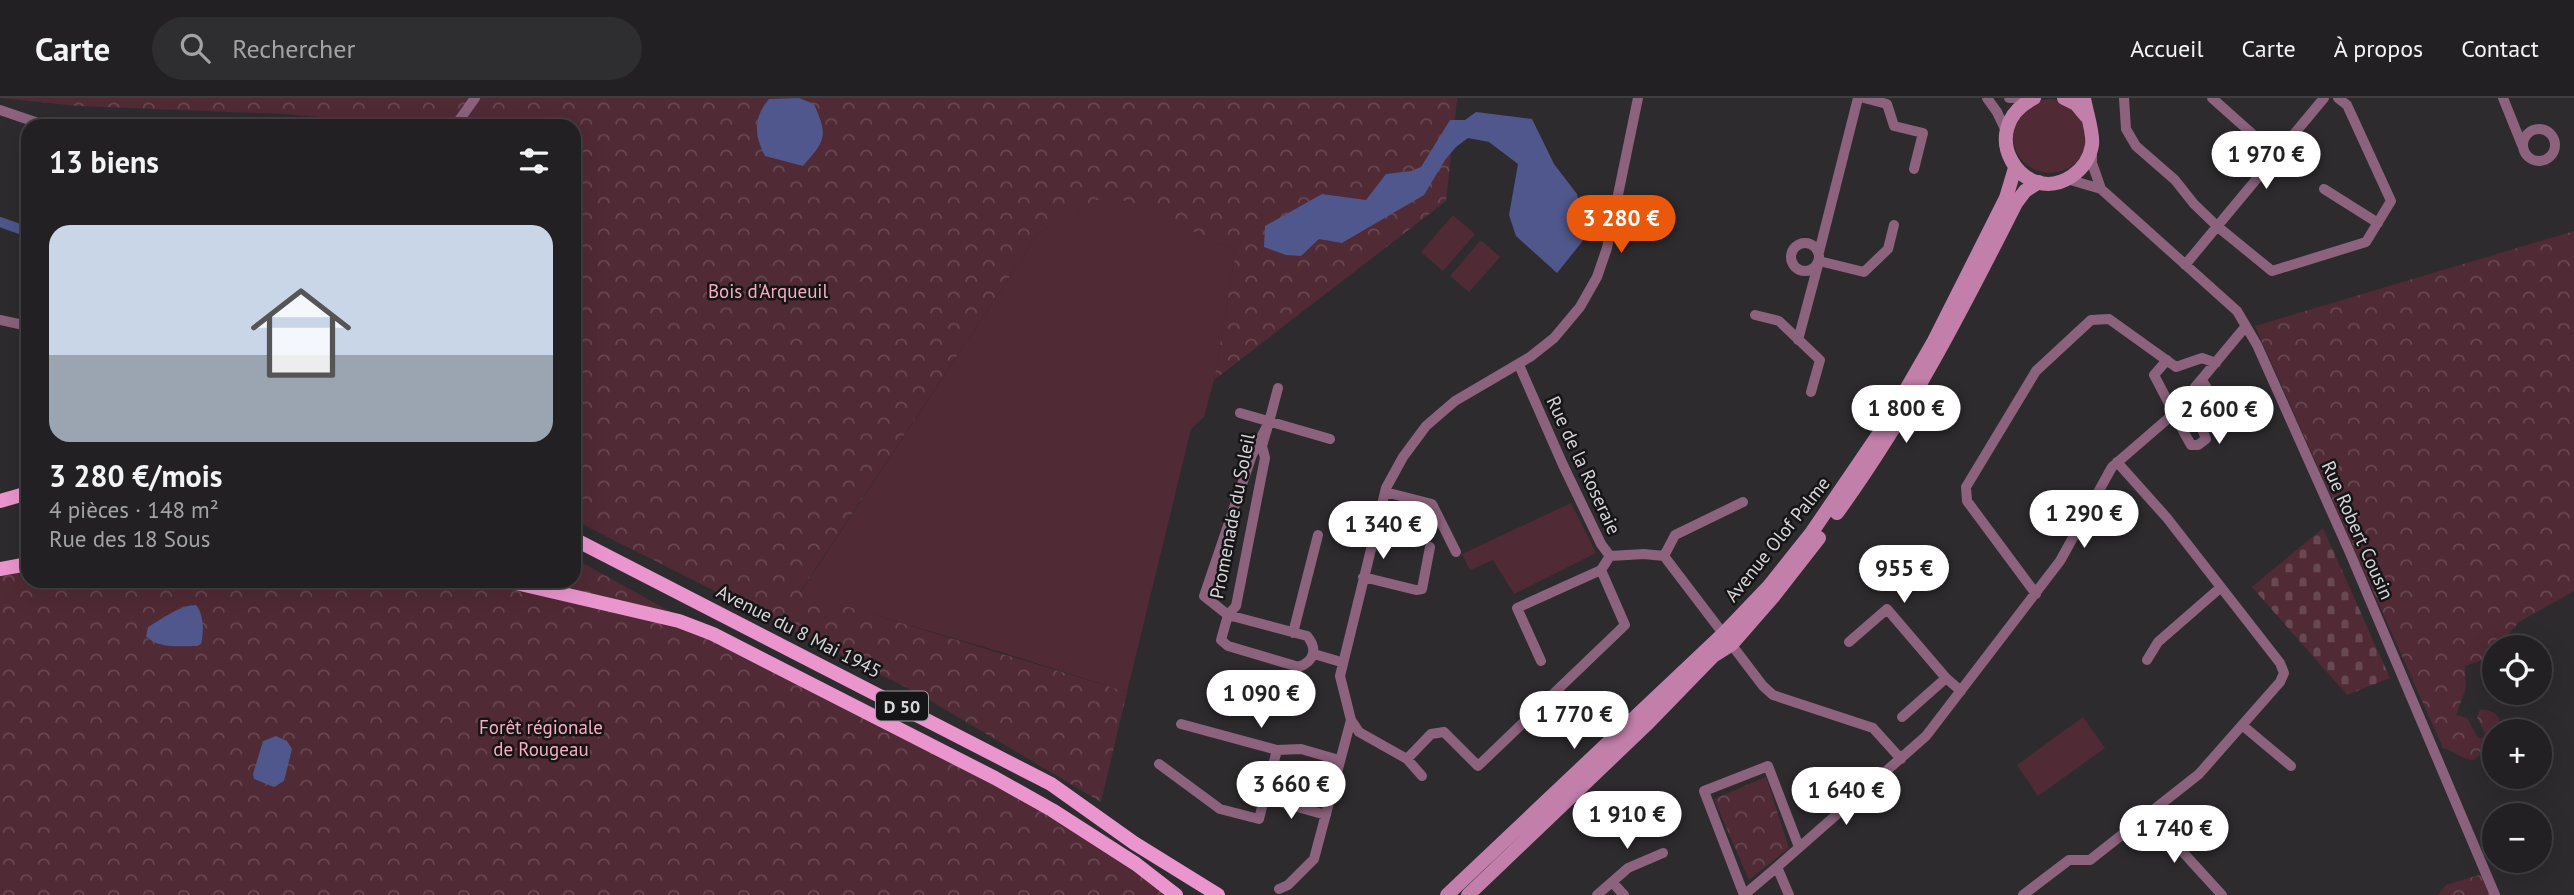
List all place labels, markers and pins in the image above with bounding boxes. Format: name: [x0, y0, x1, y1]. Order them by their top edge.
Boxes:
pin: 1 970 €: [2201, 132, 2331, 191]
pin: 3 280 €: [1556, 195, 1686, 255]
pin: 1 800 €: [1841, 386, 1971, 445]
pin: 2 600 €: [2154, 386, 2284, 446]
pin: 1 290 €: [2019, 490, 2149, 550]
pin: 1 340 €: [1318, 502, 1448, 561]
pin: 955 €: [1855, 546, 1953, 605]
pin: 1 090 €: [1196, 670, 1326, 730]
pin: 1 770 €: [1509, 692, 1639, 751]
pin: 3 660 €: [1226, 762, 1356, 821]
pin: 1 640 €: [1781, 768, 1911, 827]
pin: 1 910 €: [1562, 792, 1692, 851]
pin: 1 740 €: [2109, 806, 2239, 865]

